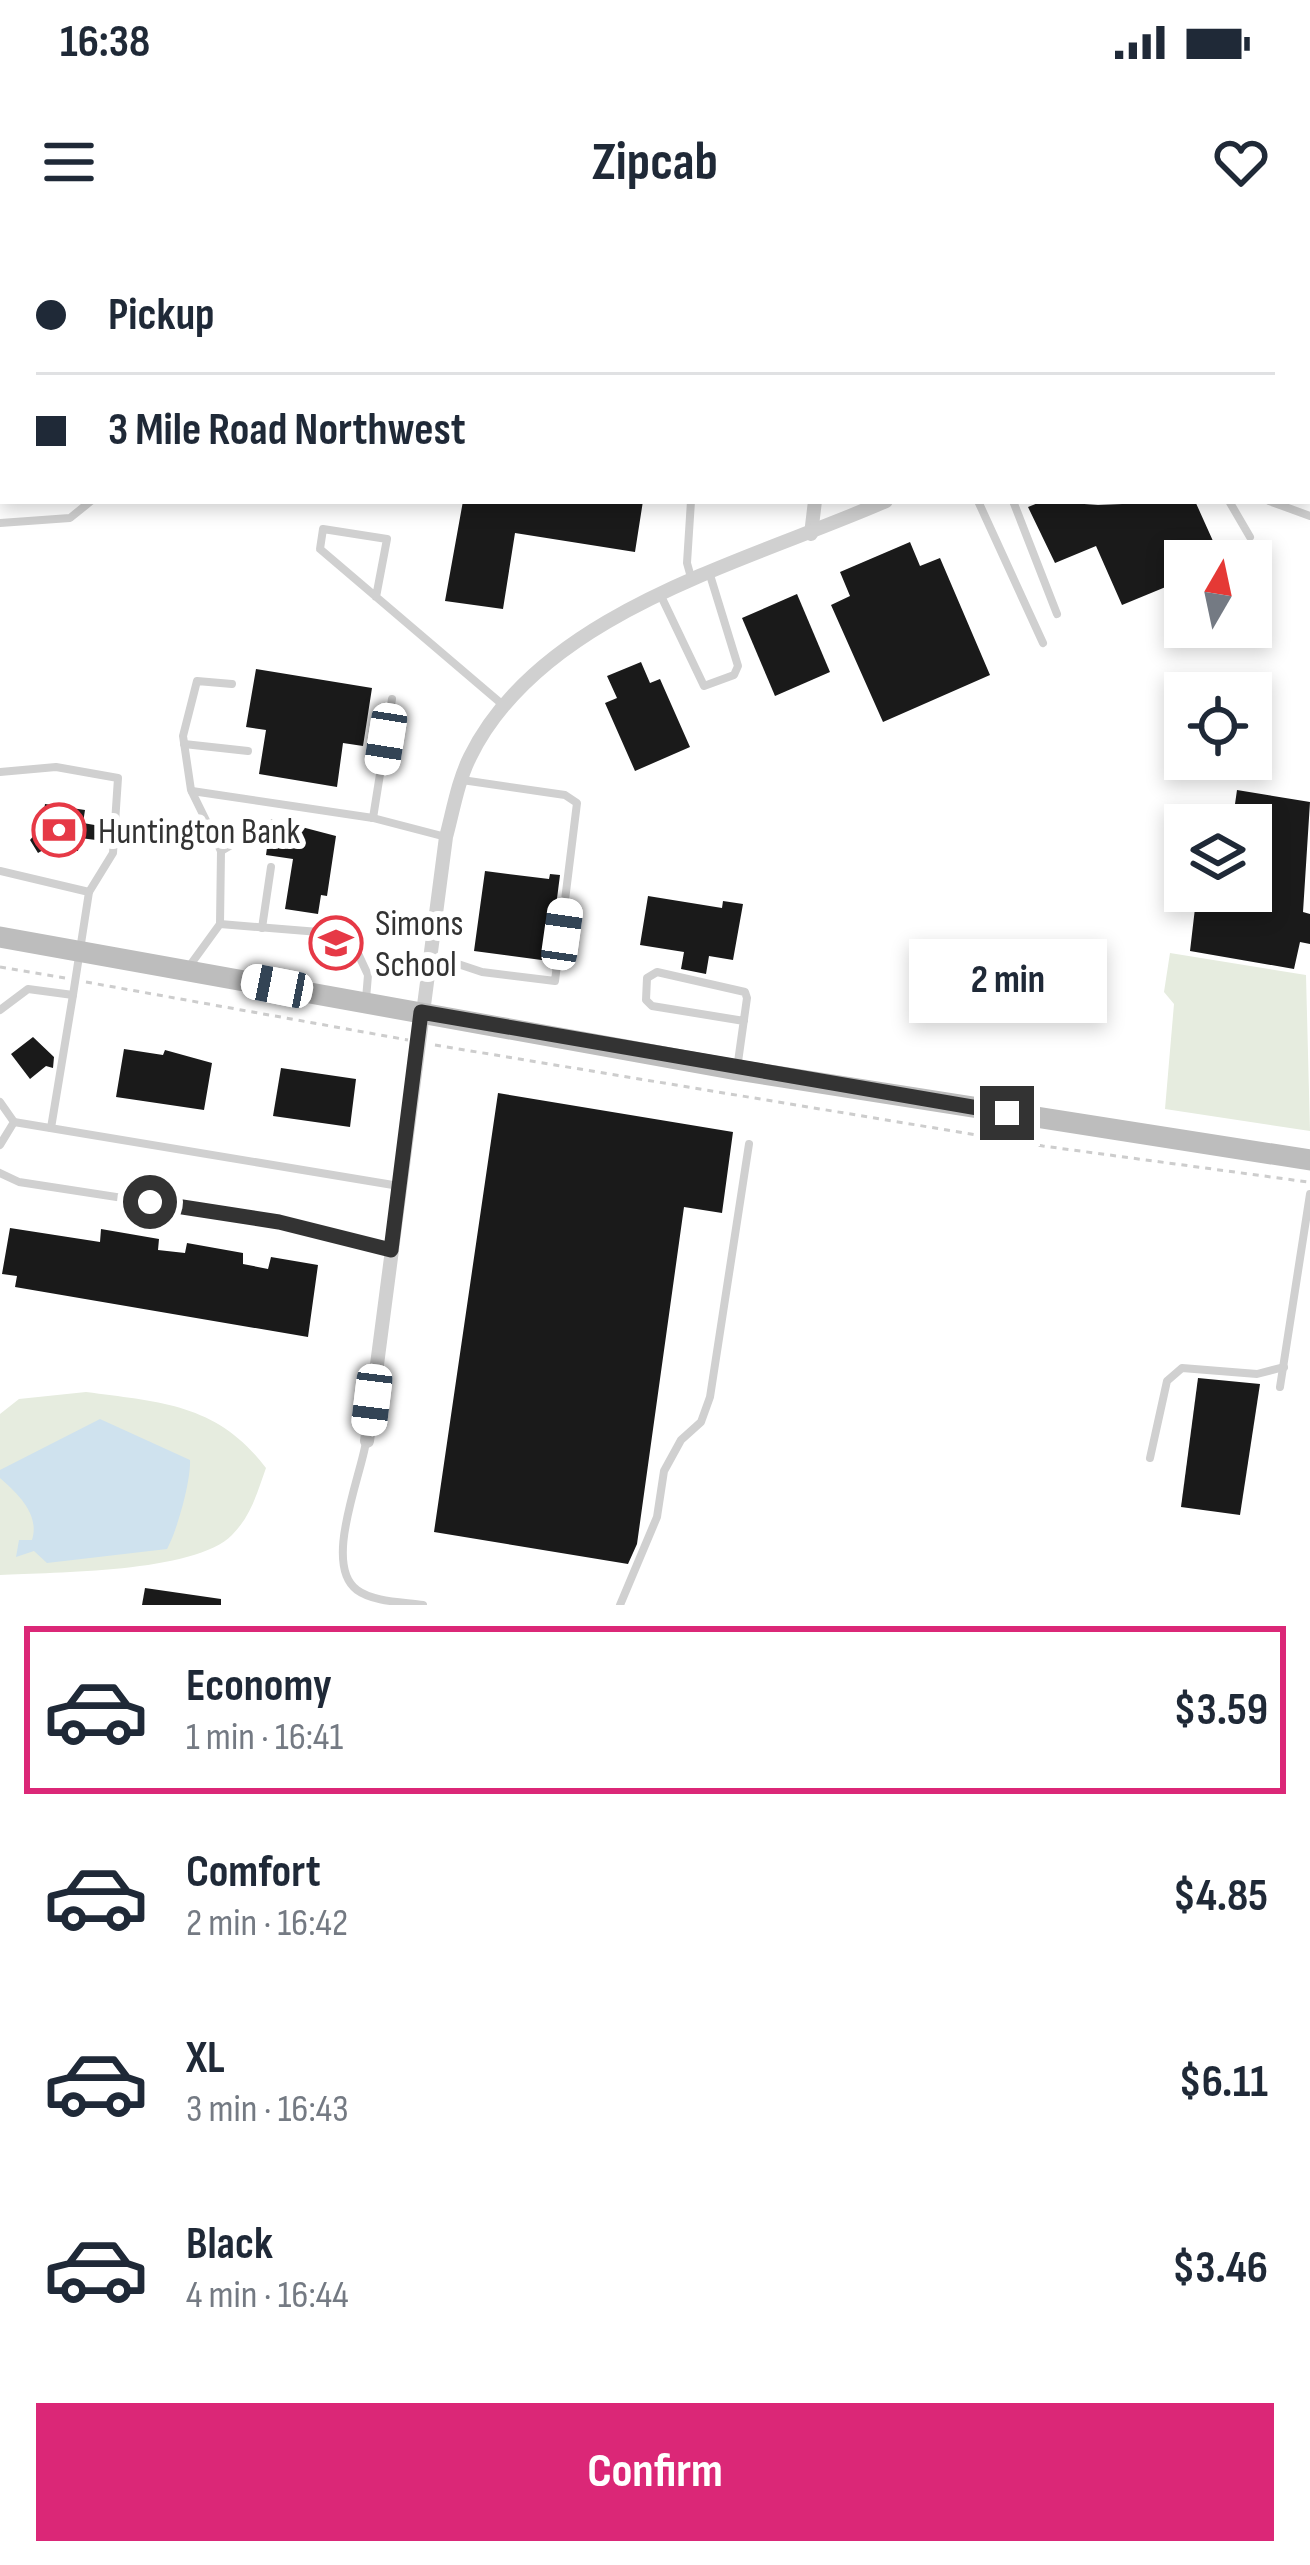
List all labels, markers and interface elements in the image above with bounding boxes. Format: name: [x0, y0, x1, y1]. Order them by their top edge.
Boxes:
text: 16:38: [60, 15, 150, 70]
icon: menu: [36, 129, 102, 195]
icon: heart: [1208, 129, 1274, 195]
text: Zipcab: [592, 130, 718, 195]
text: Pickup: [108, 288, 215, 343]
text: 3 Mile Road Northwest: [108, 403, 466, 458]
north arrow: [1164, 540, 1272, 648]
map controls: [1164, 540, 1272, 912]
button: locate: [1164, 672, 1272, 780]
car: [363, 701, 409, 777]
bank icon: Huntington Bank: [31, 802, 87, 858]
button: layers: [1164, 804, 1272, 912]
place label: Huntington Bank: [98, 811, 300, 854]
car: [539, 896, 585, 972]
place label: Simons School: [375, 903, 464, 987]
school or university icon: Simons School: [308, 915, 364, 971]
callout: 2 min: [908, 939, 1106, 1023]
text: 2 min: [971, 957, 1045, 1004]
car: [238, 961, 316, 1011]
route end: [980, 1086, 1034, 1140]
route start: [123, 1175, 177, 1229]
car: [350, 1362, 394, 1438]
icon: car: [42, 1656, 150, 1764]
text: Economy: [186, 1659, 332, 1714]
text: $3.59: [1173, 1683, 1268, 1738]
text: 1 min · 16:41: [186, 1714, 343, 1761]
icon: car: [42, 1842, 150, 1950]
text: Comfort: [186, 1845, 321, 1900]
text: $4.85: [1173, 1869, 1268, 1924]
text: 2 min · 16:42: [186, 1900, 348, 1947]
icon: car: [42, 2028, 150, 2136]
text: XL: [186, 2031, 225, 2086]
text: $6.11: [1179, 2055, 1268, 2110]
text: 3 min · 16:43: [186, 2086, 349, 2133]
icon: car: [42, 2214, 150, 2322]
text: Black: [186, 2217, 273, 2272]
text: $3.46: [1172, 2241, 1268, 2296]
text: 4 min · 16:44: [186, 2272, 349, 2319]
button: Confirm: [36, 2403, 1274, 2541]

